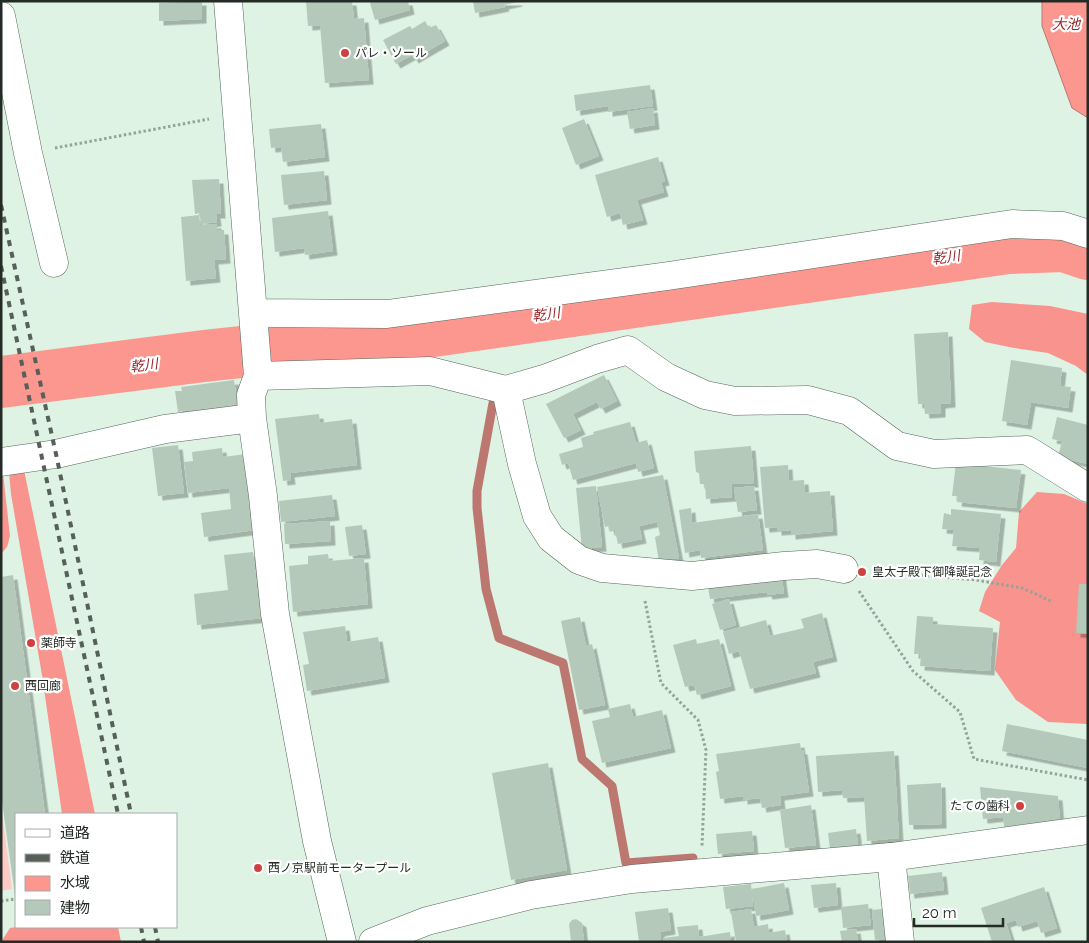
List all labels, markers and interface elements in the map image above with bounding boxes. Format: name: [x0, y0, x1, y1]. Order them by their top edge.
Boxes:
water label: 大池: [1052, 16, 1082, 32]
place label: パレ・ソール: [355, 46, 427, 60]
marker: パレ・ソール: [339, 47, 351, 59]
water label: 乾川: [931, 247, 963, 267]
water label: 乾川: [531, 304, 563, 324]
water label: 乾川: [129, 355, 161, 375]
place label: 皇太子殿下御降誕記念: [872, 565, 992, 579]
marker: 皇太子殿下御降誕記念: [856, 566, 868, 578]
place label: 薬師寺: [41, 636, 77, 650]
marker: 薬師寺: [25, 637, 37, 649]
place label: 西回廊: [25, 679, 61, 693]
marker: 西回廊: [9, 680, 21, 692]
place label: たての歯科: [950, 799, 1010, 813]
marker: たての歯科: [1014, 800, 1026, 812]
legend: [15, 813, 178, 928]
text: 道路: [60, 824, 90, 842]
text: 鉄道: [60, 849, 90, 867]
place label: 西ノ京駅前モータープール: [268, 861, 411, 875]
marker: 西ノ京駅前モータープール: [252, 862, 264, 874]
text: 水域: [60, 874, 90, 892]
scale bar: [914, 896, 1003, 928]
text: 建物: [60, 899, 90, 917]
text: 20 m: [922, 904, 957, 922]

